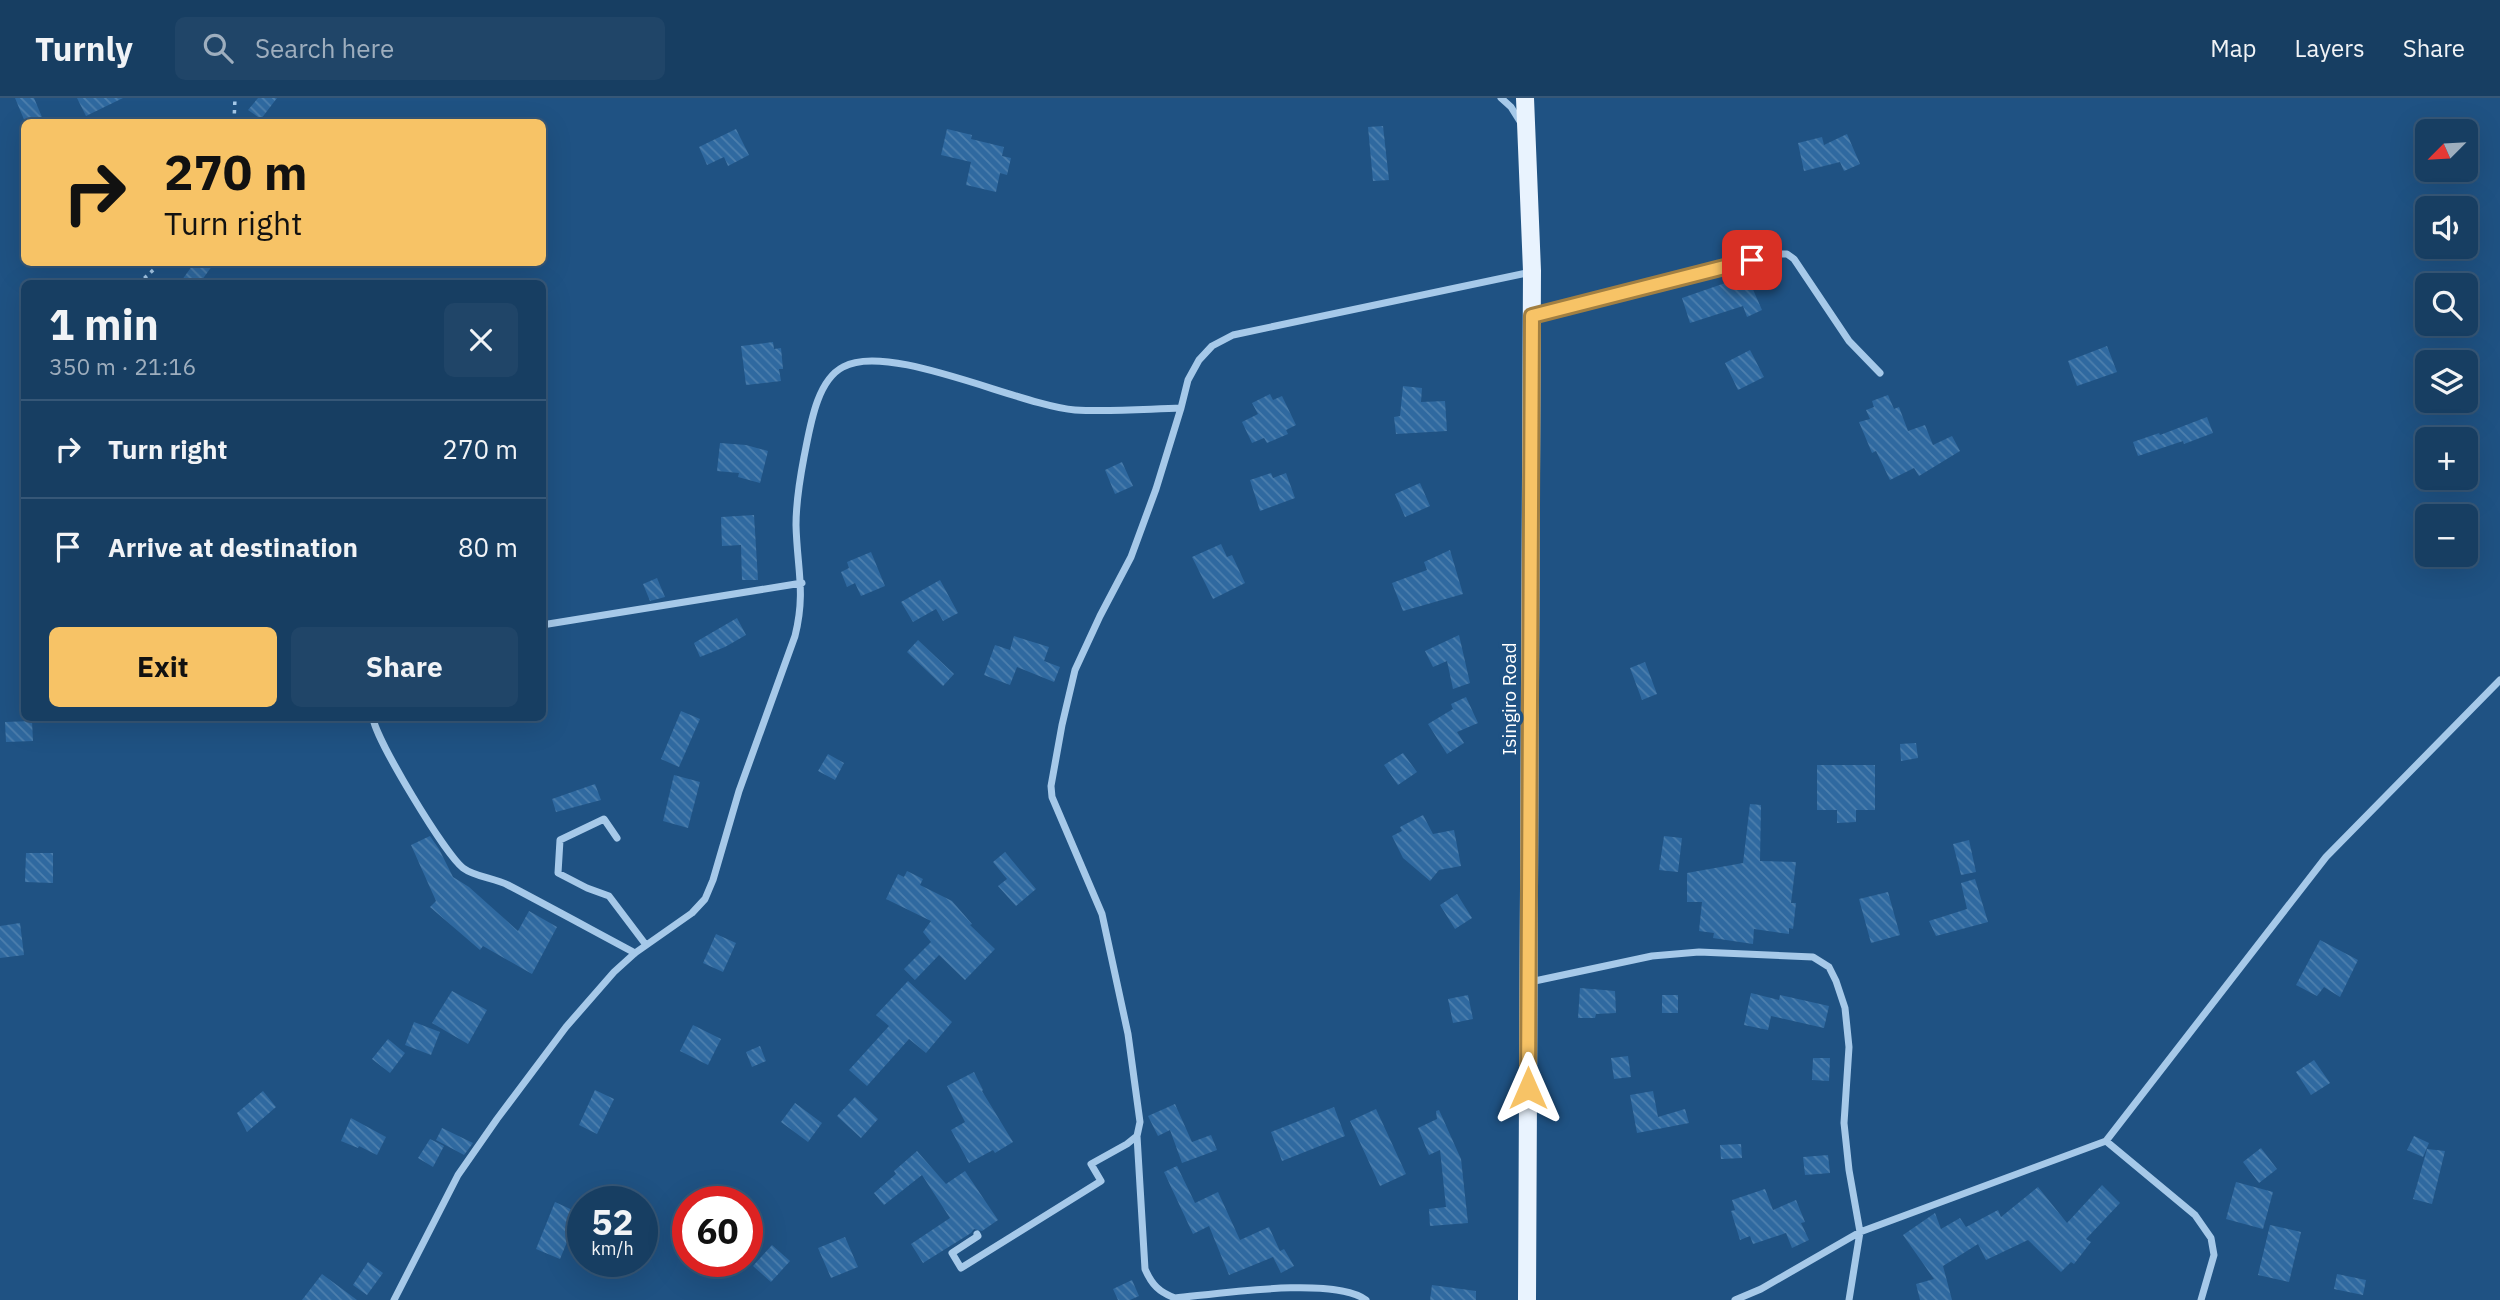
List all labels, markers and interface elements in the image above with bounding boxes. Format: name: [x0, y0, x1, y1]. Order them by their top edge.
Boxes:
search box: [175, 17, 665, 80]
text: Turnly: [35, 27, 133, 70]
icon: search: [199, 29, 237, 67]
text: Search here: [255, 31, 394, 65]
text: Map: [2210, 32, 2257, 64]
text: Layers: [2295, 32, 2365, 64]
text: Share: [2403, 32, 2465, 64]
north arrow: [2415, 119, 2478, 182]
map controls: [2415, 119, 2478, 567]
text: 270 m: [164, 140, 308, 203]
icon: right: [49, 147, 140, 238]
button: sound: [2415, 196, 2478, 259]
text: Turn right: [164, 202, 302, 244]
pin: [1722, 230, 1782, 290]
icon: arrive: [1733, 241, 1771, 279]
button: search: [2415, 273, 2478, 336]
text: 1 min: [49, 297, 159, 352]
button: close: [444, 303, 518, 377]
button: layers: [2415, 350, 2478, 413]
text: 350 m · 21:16: [49, 351, 196, 381]
button: +: [2415, 427, 2478, 490]
icon: right: [49, 430, 87, 468]
text: Turn right: [108, 432, 227, 466]
text: 270 m: [442, 432, 518, 466]
button: −: [2415, 504, 2478, 567]
icon: arrive: [49, 528, 87, 566]
text: Arrive at destination: [108, 530, 358, 564]
text: 80 m: [458, 530, 518, 564]
button: Exit: [49, 627, 277, 707]
button: Share: [291, 627, 518, 707]
street label: Isingiro Road: [1497, 643, 1521, 755]
position arrow: [1491, 1051, 1565, 1125]
speed limit sign: 60: [672, 1186, 763, 1277]
text: 52: [591, 1199, 634, 1245]
text: km/h: [591, 1237, 634, 1260]

